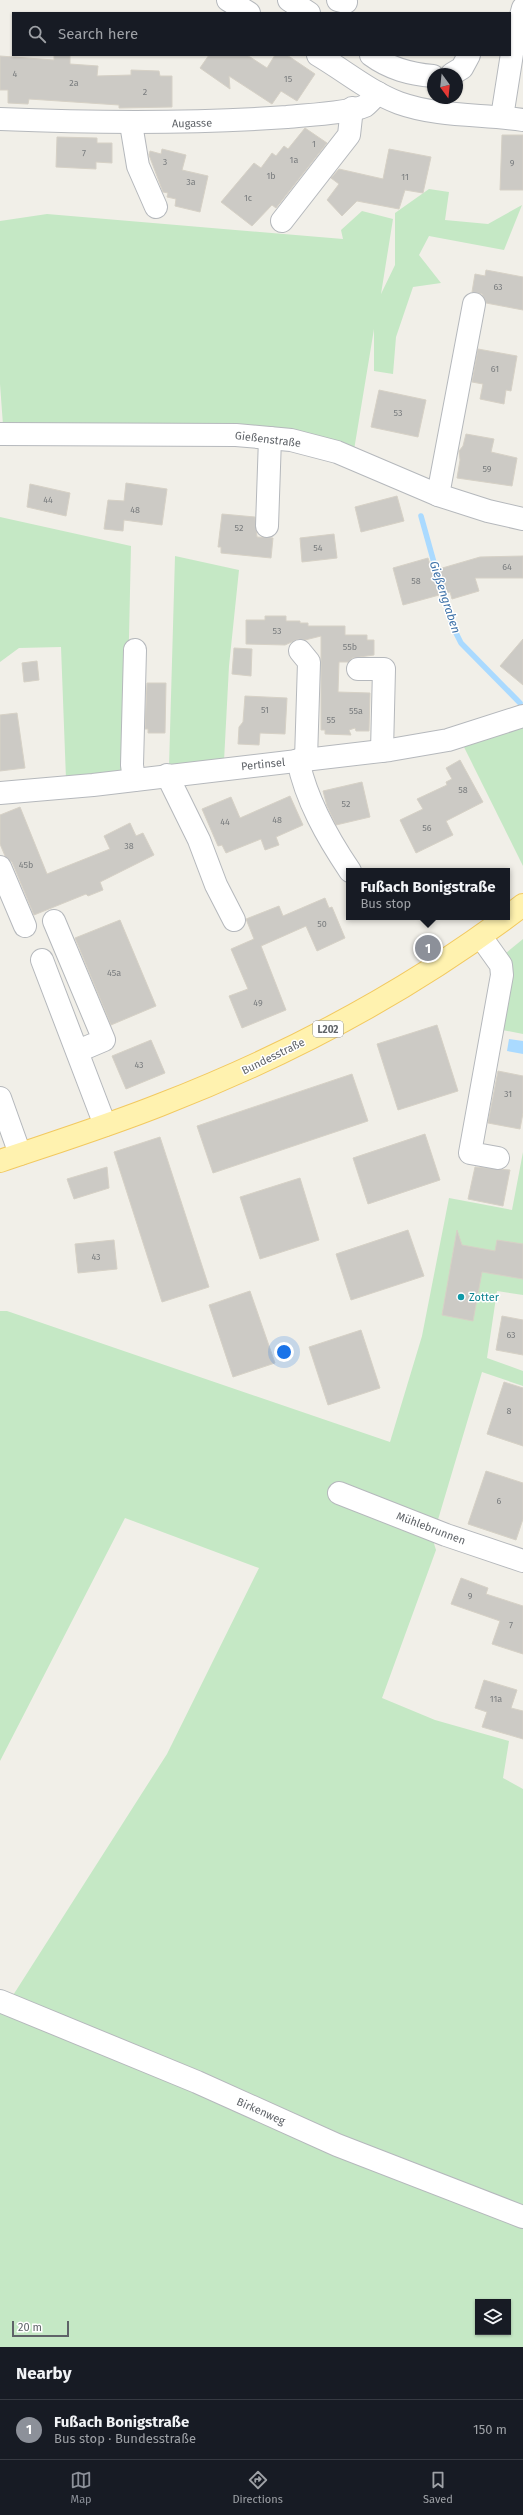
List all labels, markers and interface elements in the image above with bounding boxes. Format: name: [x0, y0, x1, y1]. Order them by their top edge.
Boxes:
search box: [12, 12, 511, 56]
icon: search: [26, 23, 48, 45]
text: Search here: [58, 25, 138, 43]
north arrow: [427, 68, 463, 104]
house number: 4: [13, 69, 18, 79]
house number: 15: [284, 74, 293, 84]
house number: 2a: [69, 78, 79, 88]
house number: 2: [143, 87, 147, 97]
street label: Augasse: [172, 117, 212, 130]
house number: 1: [312, 139, 316, 149]
house number: 7: [82, 148, 86, 158]
house number: 1a: [290, 155, 298, 165]
house number: 3: [163, 157, 167, 167]
house number: 9: [510, 158, 515, 168]
house number: 1b: [266, 171, 276, 181]
house number: 11: [401, 172, 409, 182]
house number: 3a: [186, 177, 196, 187]
house number: 1c: [244, 193, 253, 203]
house number: 63: [493, 282, 503, 292]
house number: 61: [491, 364, 499, 374]
house number: 53: [394, 408, 402, 418]
street label: Gießenstraße: [234, 429, 302, 450]
house number: 59: [482, 464, 492, 474]
house number: 44: [43, 495, 53, 505]
house number: 48: [130, 505, 140, 515]
house number: 52: [235, 523, 243, 533]
house number: 54: [313, 543, 323, 553]
water label: Gießengraben: [427, 559, 463, 635]
house number: 64: [502, 562, 512, 572]
house number: 58: [411, 576, 421, 586]
house number: 53: [273, 626, 281, 636]
house number: 55b: [343, 642, 357, 652]
house number: 51: [261, 705, 269, 715]
house number: 55a: [349, 706, 363, 716]
house number: 55: [327, 715, 336, 725]
street label: Pertinsel: [240, 756, 286, 773]
house number: 58: [458, 785, 468, 795]
house number: 52: [342, 799, 350, 809]
house number: 48: [272, 815, 282, 825]
house number: 44: [220, 817, 230, 827]
house number: 56: [422, 823, 432, 833]
house number: 38: [124, 841, 134, 851]
house number: 45b: [19, 860, 33, 870]
popup: [346, 868, 510, 920]
text: Fußach Bonigstraße: [360, 878, 496, 896]
text: Bus stop: [360, 896, 411, 911]
house number: 50: [317, 919, 327, 929]
pin: 1: [415, 933, 441, 963]
house number: 45a: [107, 968, 121, 978]
house number: 49: [253, 998, 263, 1008]
road number: L202: [313, 1021, 343, 1037]
street label: Bundesstraße: [240, 1036, 307, 1077]
house number: 43: [134, 1060, 144, 1070]
house number: 31: [504, 1089, 512, 1099]
house number: 43: [91, 1252, 101, 1262]
place label: Zotter: [469, 1291, 500, 1304]
marker: Zotter: [456, 1292, 466, 1302]
house number: 63: [506, 1330, 516, 1340]
your location: [274, 1342, 294, 1362]
house number: 8: [507, 1406, 512, 1416]
house number: 6: [497, 1496, 502, 1506]
street label: Mühlebrunnen: [394, 1509, 467, 1548]
house number: 9: [468, 1591, 473, 1601]
house number: 7: [509, 1620, 513, 1630]
house number: 11a: [490, 1694, 502, 1704]
street label: Birkenweg: [235, 2095, 287, 2128]
map controls: [475, 2299, 511, 2335]
button: layers: [475, 2299, 511, 2335]
scale bar: [12, 2319, 69, 2338]
text: 20 m: [18, 2321, 42, 2334]
text: Nearby: [16, 2363, 71, 2384]
text: Fußach Bonigstraße: [54, 2413, 189, 2431]
text: 1: [26, 2422, 32, 2437]
text: 150 m: [473, 2422, 507, 2437]
text: Bus stop · Bundesstraße: [54, 2431, 196, 2446]
tab: Map: [70, 2469, 92, 2506]
tab: Directions: [232, 2469, 283, 2506]
tab: Saved: [423, 2469, 453, 2506]

